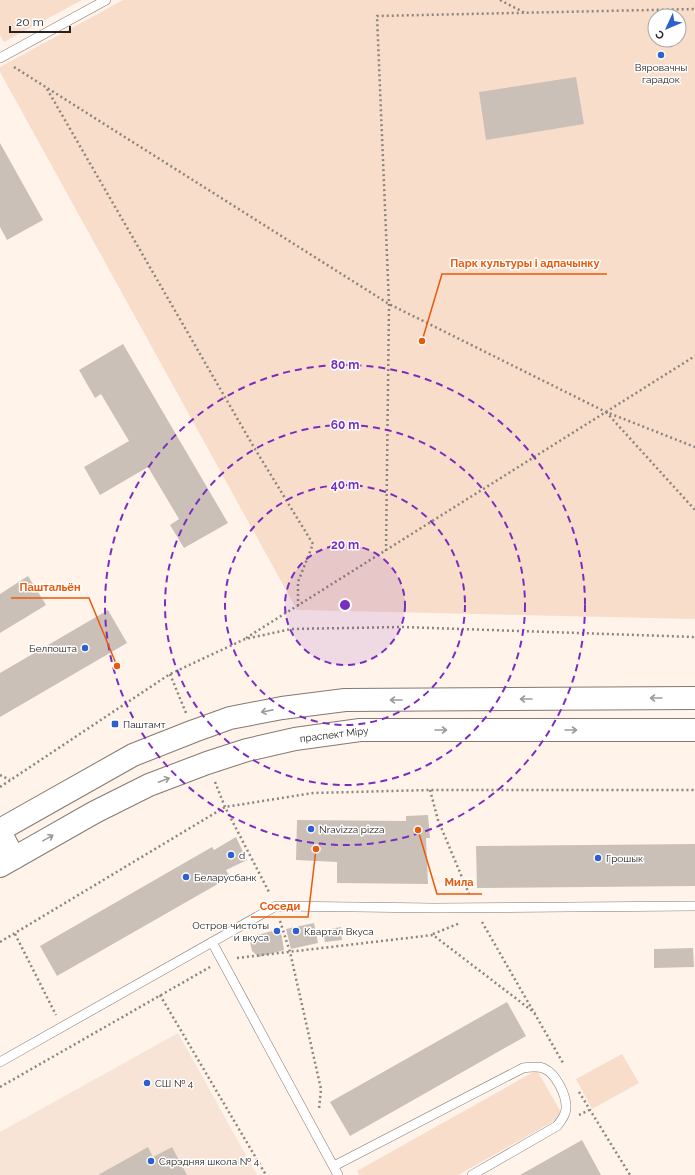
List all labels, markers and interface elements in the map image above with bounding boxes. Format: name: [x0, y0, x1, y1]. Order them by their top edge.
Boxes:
scale bar: [10, 8, 70, 34]
north arrow: [647, 8, 687, 48]
text: 20 m: [16, 15, 44, 29]
text: С: [653, 27, 667, 42]
marker: Вяровачны гарадок: [656, 50, 666, 60]
place label: Вяровачны гарадок: [635, 62, 687, 85]
callout: Парк культуры і адпачынку: [442, 251, 607, 274]
text: Парк культуры і адпачынку: [450, 257, 600, 270]
text: 80 m: [331, 358, 359, 372]
text: 60 m: [331, 418, 359, 432]
text: 40 m: [331, 478, 359, 492]
text: 20 m: [331, 538, 359, 552]
callout: Паштальён: [11, 575, 89, 598]
text: Паштальён: [19, 581, 81, 594]
centre of rings: [338, 598, 352, 612]
place label: Белпошта: [29, 643, 77, 654]
marker: Белпошта: [80, 643, 90, 653]
one-way arrow: [650, 694, 663, 702]
one-way arrow: [520, 695, 533, 703]
one-way arrow: [390, 696, 403, 703]
one-way arrow: [261, 707, 274, 715]
marker: Паштамт: [110, 719, 120, 729]
place label: Паштамт: [123, 719, 166, 730]
street label: праспект Міру: [299, 725, 370, 744]
one-way arrow: [434, 726, 447, 734]
one-way arrow: [564, 726, 577, 734]
one-way arrow: [158, 775, 170, 783]
marker: Nravizza pizza: [306, 824, 316, 834]
place label: Nravizza pizza: [319, 824, 385, 835]
one-way arrow: [42, 834, 54, 842]
marker: d: [226, 850, 236, 860]
place label: d: [239, 850, 245, 861]
marker: Грошык: [593, 853, 603, 863]
place label: Грошык: [606, 853, 643, 864]
callout: Мила: [437, 871, 482, 894]
marker: Беларусбанк: [181, 872, 191, 882]
place label: Беларусбанк: [194, 872, 257, 883]
text: Мила: [444, 876, 474, 889]
callout: Соседи: [251, 894, 308, 917]
text: Соседи: [260, 900, 301, 913]
place label: Остров чистоты и вкуса: [192, 920, 269, 943]
marker: Остров чистоты и вкуса: [272, 926, 282, 936]
marker: Квартал Вкуса: [291, 926, 301, 936]
place label: Квартал Вкуса: [304, 926, 374, 937]
marker: СШ № 4: [142, 1078, 152, 1088]
place label: СШ № 4: [155, 1078, 194, 1089]
marker: Сярэдняя школа № 4: [146, 1156, 156, 1166]
place label: Сярэдняя школа № 4: [159, 1156, 260, 1167]

